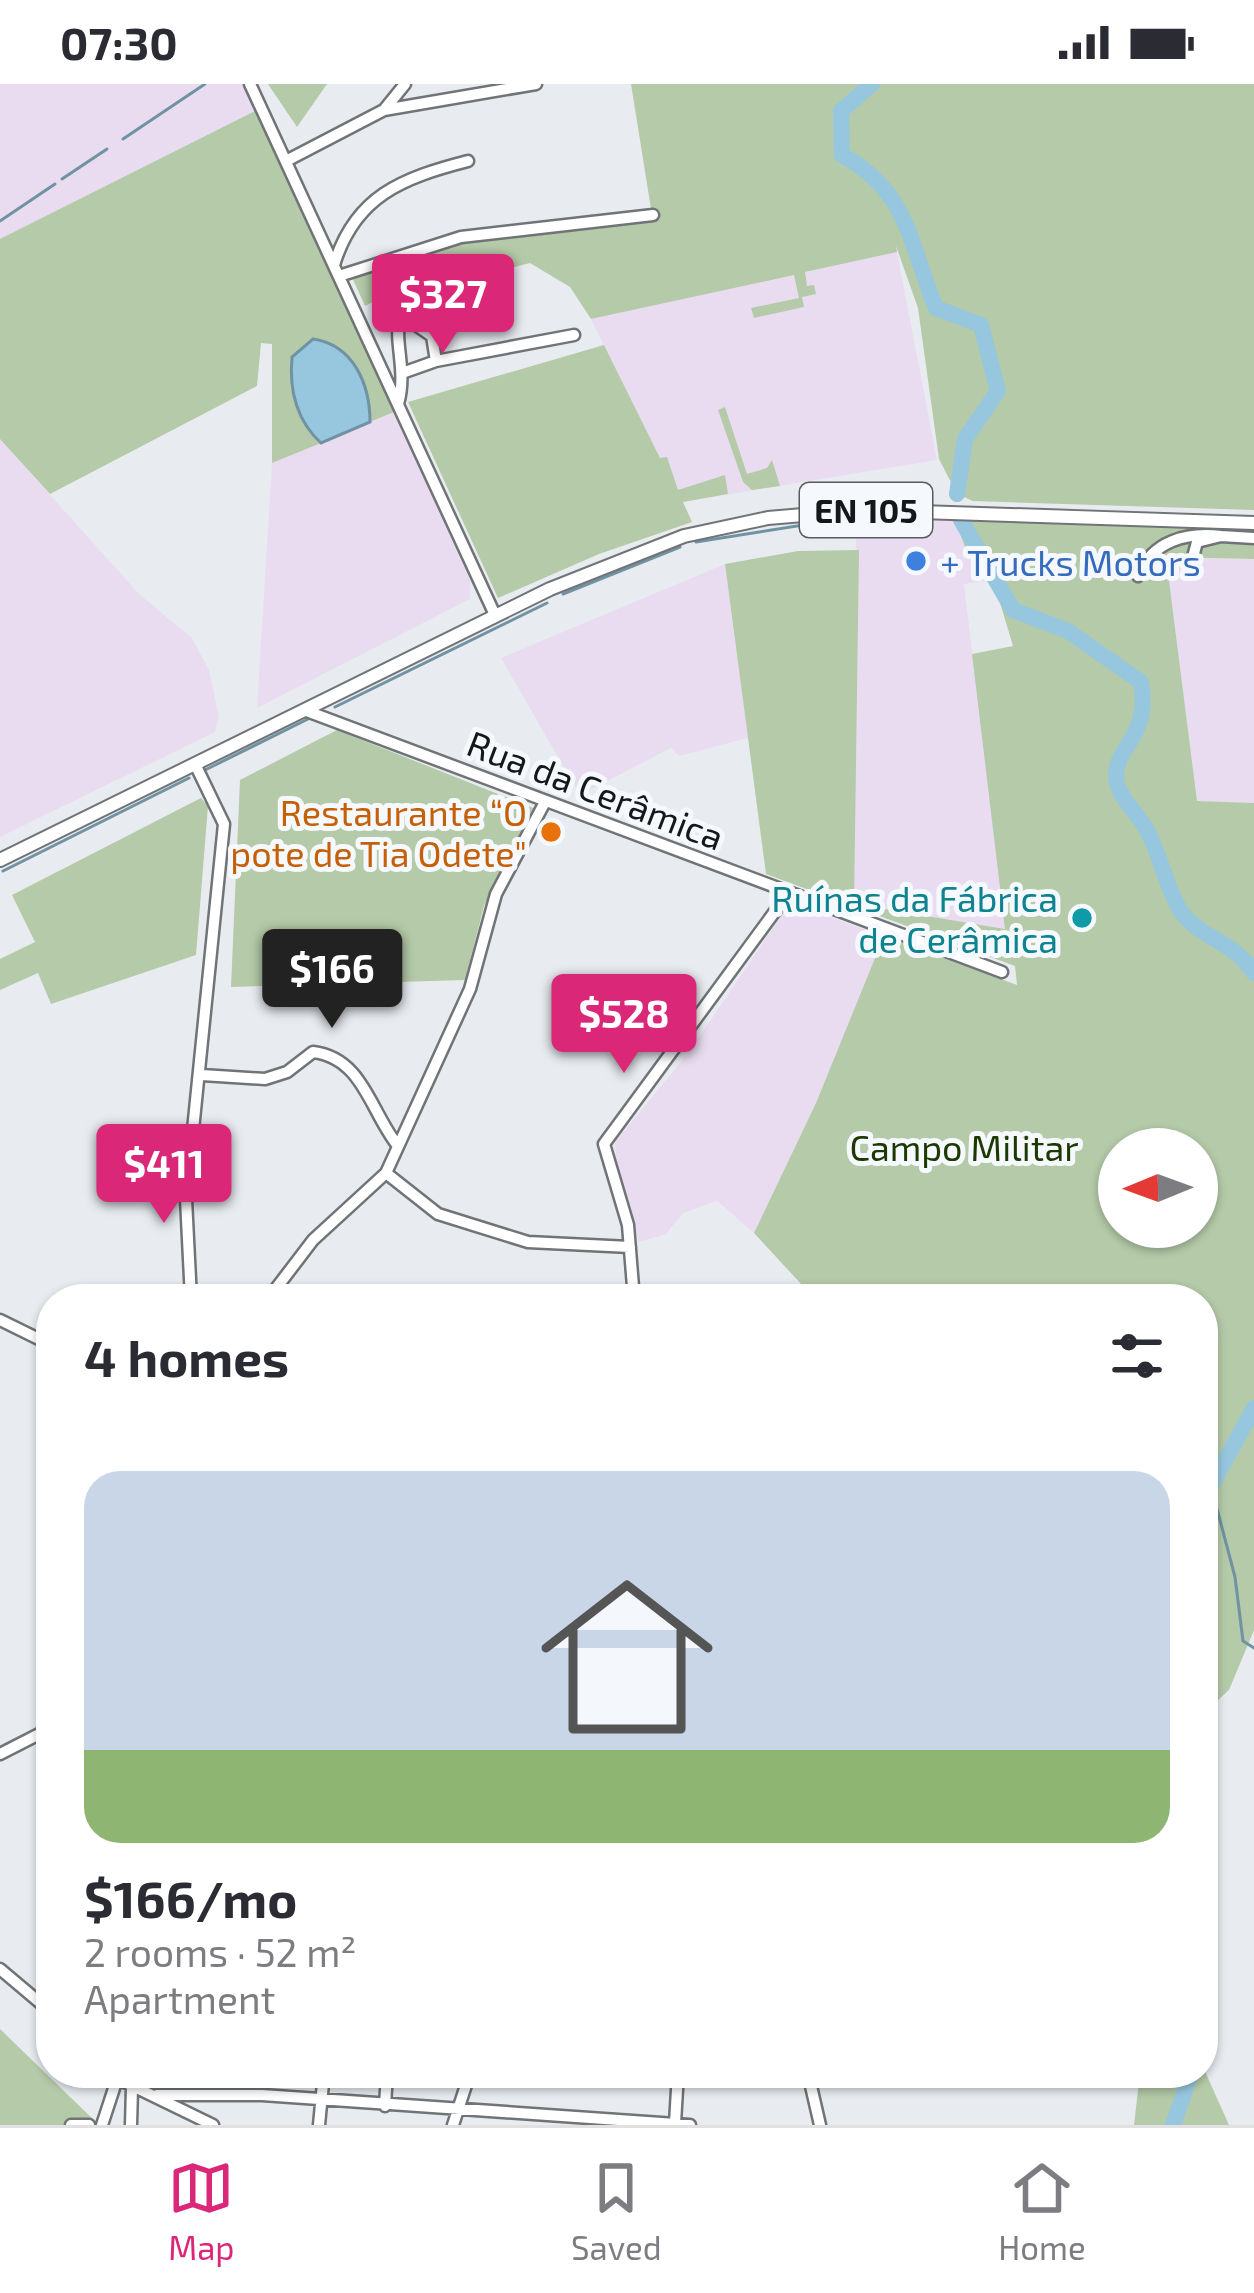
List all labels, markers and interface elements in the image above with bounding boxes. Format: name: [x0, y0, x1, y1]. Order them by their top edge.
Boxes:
text: 07:30: [60, 15, 178, 69]
pin: $327: [372, 254, 514, 356]
text: $327: [399, 269, 487, 316]
road number: EN 105: [800, 483, 932, 537]
place label: + Trucks Motors: [940, 540, 1201, 583]
marker: + Trucks Motors: [903, 548, 929, 574]
street label: Rua da Cerâmica: [462, 720, 730, 858]
place label: Restaurante “O pote de Tia Odete": [230, 790, 527, 874]
marker: Restaurante “O pote de Tia Odete": [538, 819, 564, 845]
place label: Ruínas da Fábrica de Cerâmica: [771, 876, 1058, 960]
marker: Ruínas da Fábrica de Cerâmica: [1069, 905, 1095, 931]
pin: $166: [261, 929, 403, 1031]
text: $166: [289, 944, 375, 991]
pin: $528: [553, 974, 695, 1076]
text: $528: [578, 989, 670, 1036]
pin: $411: [93, 1124, 235, 1226]
park label: Campo Militar: [849, 1125, 1079, 1168]
north arrow: [1098, 1128, 1218, 1248]
map controls: [1098, 1128, 1218, 1248]
text: $411: [123, 1139, 205, 1186]
icon: filters: [1104, 1323, 1170, 1389]
text: 4 homes: [84, 1326, 289, 1387]
icon: home: [519, 1549, 735, 1765]
text: $166/mo: [84, 1867, 297, 1928]
text: 2 rooms · 52 m²: [84, 1928, 356, 1975]
text: Apartment: [84, 1975, 275, 2022]
tab: Map: [168, 2155, 235, 2267]
tab: Saved: [571, 2155, 662, 2267]
tab: Home: [998, 2155, 1086, 2267]

